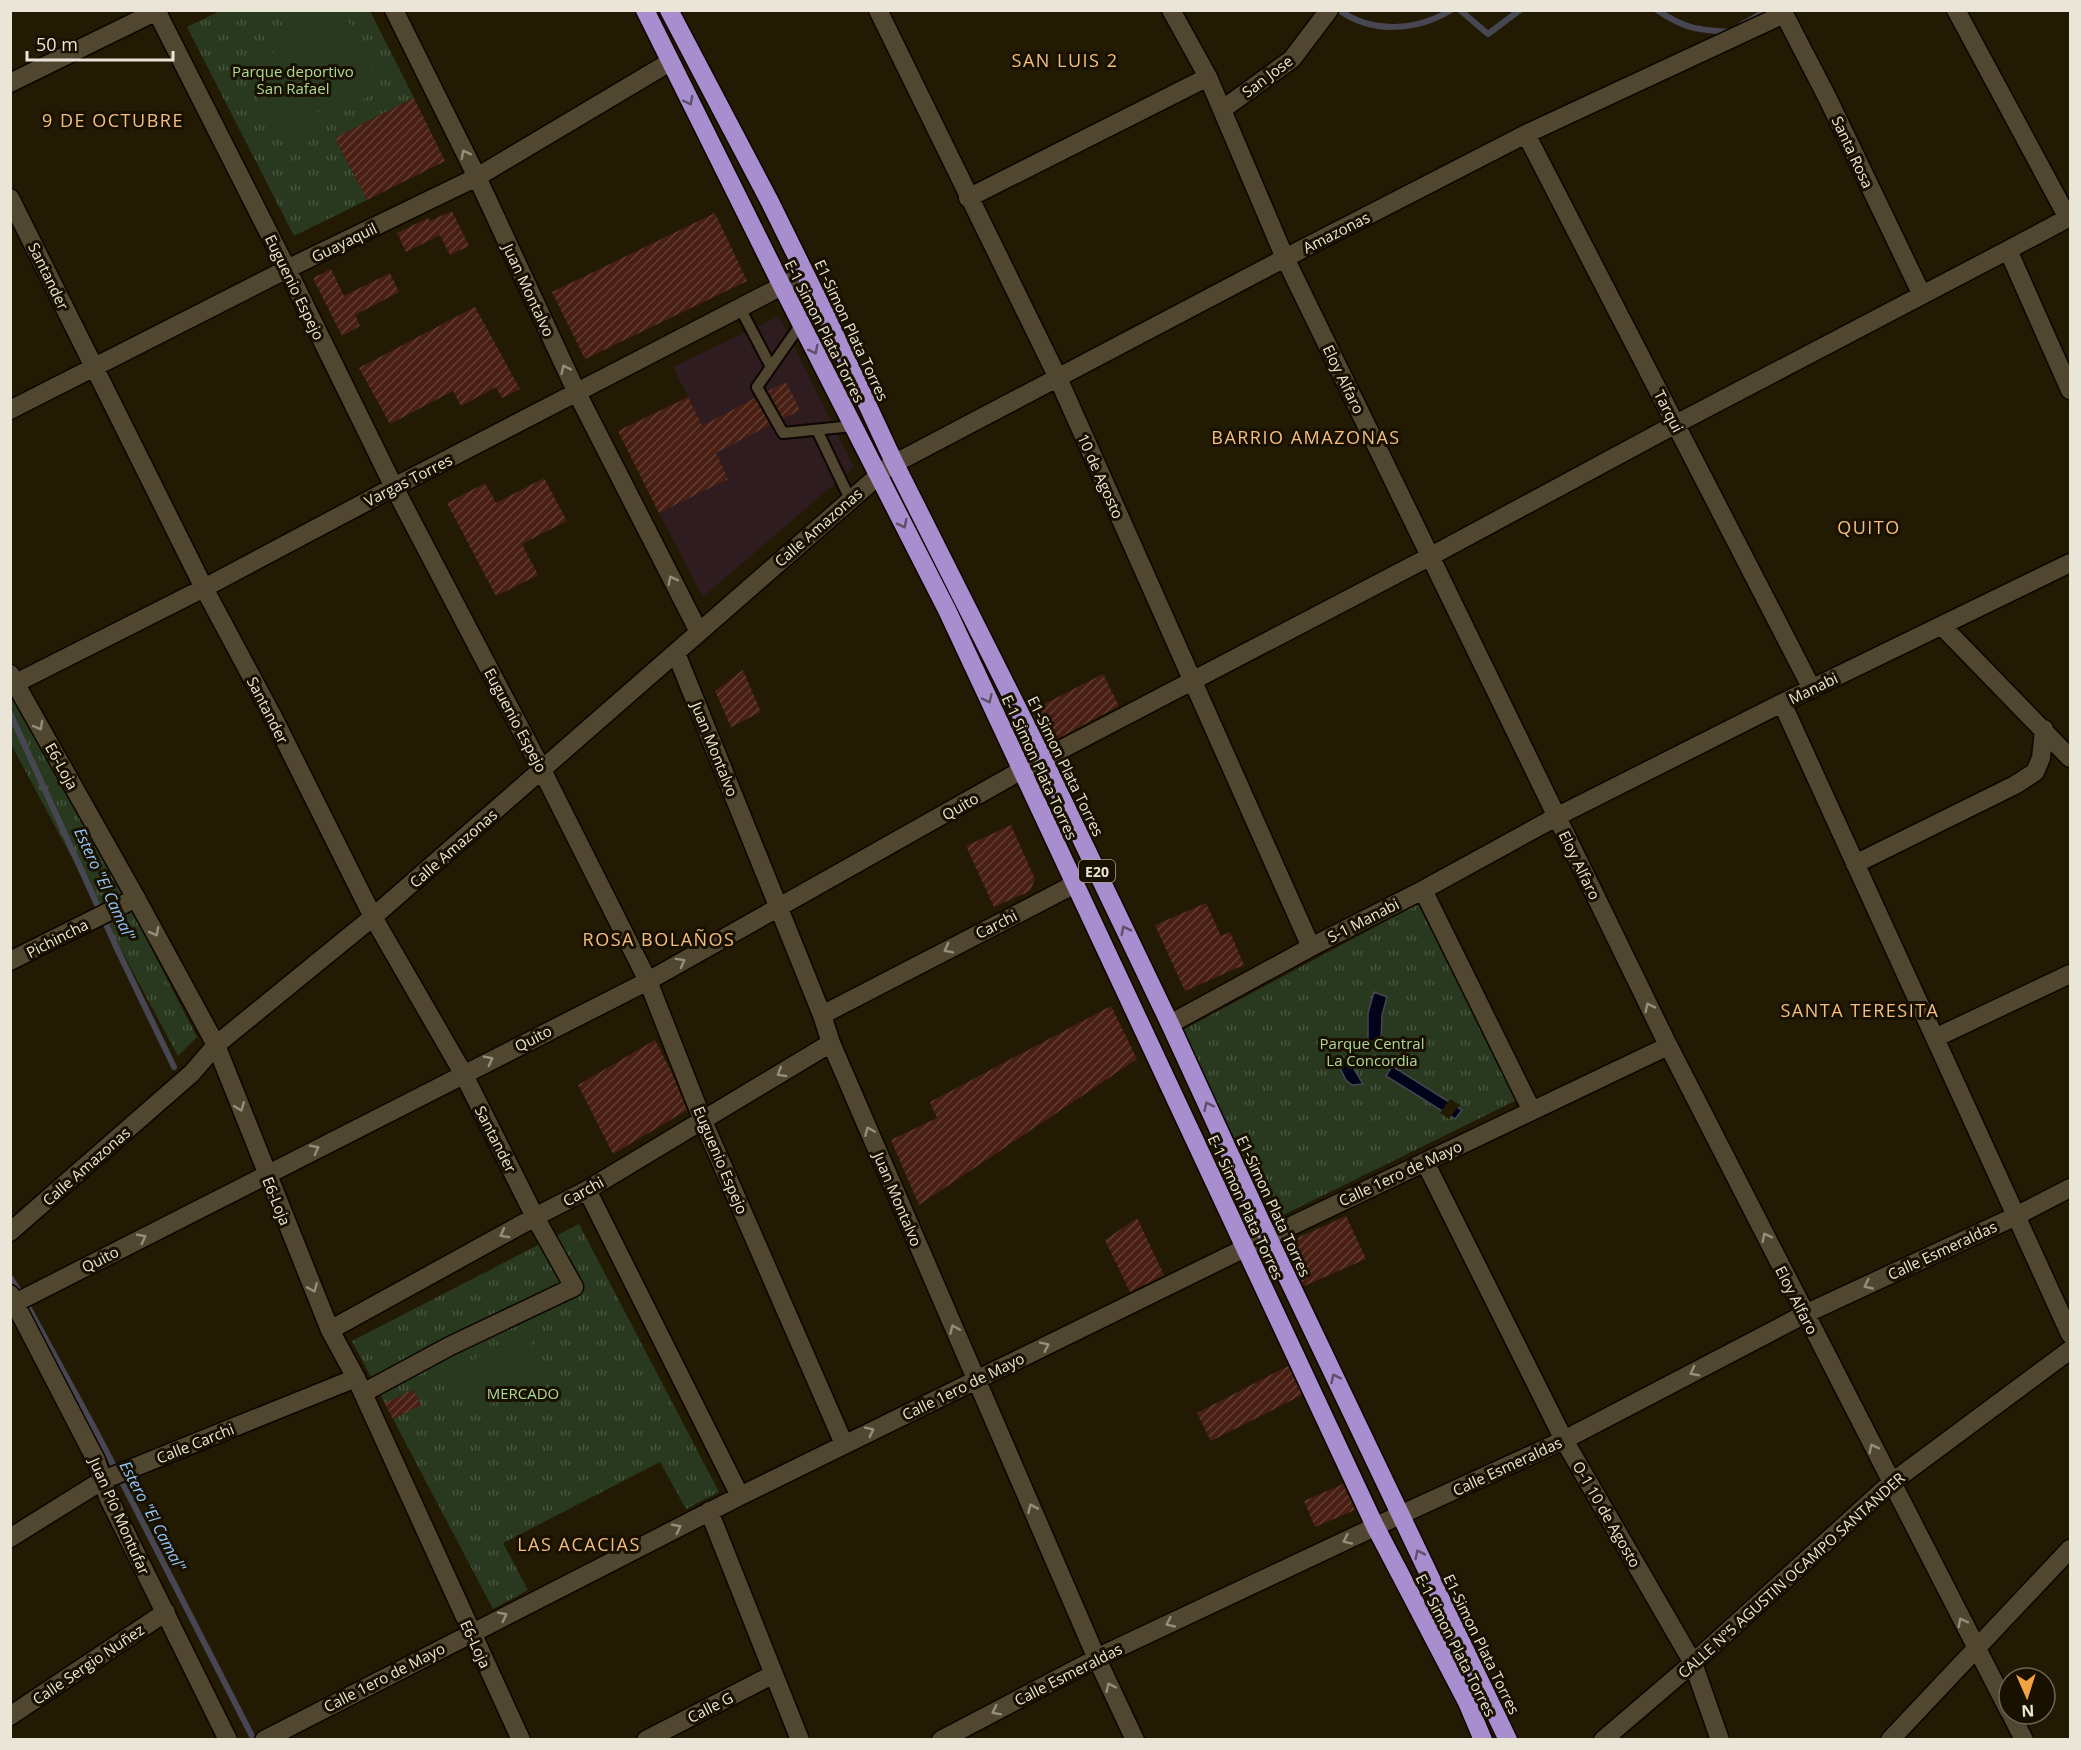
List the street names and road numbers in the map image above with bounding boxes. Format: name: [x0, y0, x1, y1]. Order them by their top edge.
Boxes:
street label: San Jose: [1238, 50, 1296, 102]
street label: Santa Rosa: [1828, 113, 1878, 191]
street label: Amazonas: [1299, 207, 1373, 257]
street label: Guayaquil: [308, 218, 380, 266]
street label: Euguenio Espejo: [261, 231, 329, 343]
street label: Juan Montalvo: [498, 238, 559, 340]
street label: Santander: [24, 239, 74, 313]
street label: E-1 Simon Plata Torres: [780, 256, 870, 406]
street label: E1-Simon Plata Torres: [810, 256, 894, 404]
street label: Eloy Alfaro: [1319, 341, 1369, 417]
street label: Tarqui: [1650, 386, 1688, 436]
street label: 10 de Agosto: [1073, 430, 1129, 522]
street label: Vargas Torres: [361, 449, 455, 511]
street label: Calle Amazonas: [770, 483, 866, 571]
street label: Euguenio Espejo: [480, 664, 552, 776]
street label: Manabi: [1785, 668, 1841, 708]
street label: Santander: [243, 673, 293, 747]
street label: E-1 Simon Plata Torres: [998, 691, 1082, 843]
street label: E1-Simon Plata Torres: [1023, 693, 1109, 839]
street label: Juan Montalvo: [686, 697, 743, 799]
street label: E6-Loja: [41, 739, 83, 793]
street label: Quito: [938, 788, 982, 824]
street label: Calle Amazonas: [405, 804, 501, 892]
street label: Eloy Alfaro: [1555, 827, 1605, 903]
road number: E20: [1079, 860, 1115, 882]
street label: S-1 Manabi: [1324, 893, 1402, 947]
street label: Carchi: [972, 905, 1020, 943]
street label: Pichincha: [23, 914, 91, 962]
street label: Quito: [511, 1020, 555, 1056]
street label: Santander: [471, 1102, 521, 1176]
street label: Euguenio Espejo: [689, 1103, 753, 1217]
street label: Calle Amazonas: [38, 1122, 134, 1210]
street label: E-1 Simon Plata Torres: [1204, 1131, 1288, 1283]
street label: E1-Simon Plata Torres: [1232, 1132, 1316, 1280]
street label: Calle 1ero de Mayo: [1335, 1136, 1465, 1210]
street label: Juan Montalvo: [868, 1147, 927, 1249]
street label: Carchi: [559, 1172, 607, 1210]
street label: E6-Loja: [258, 1174, 296, 1228]
street label: Calle Esmeraldas: [1884, 1216, 2000, 1284]
street label: Quito: [78, 1241, 122, 1277]
street label: Eloy Alfaro: [1771, 1262, 1823, 1338]
street label: Calle 1ero de Mayo: [899, 1348, 1027, 1424]
street label: Calle Carchi: [153, 1418, 237, 1468]
street label: Calle Esmeraldas: [1449, 1432, 1565, 1500]
street label: Juan Pío Montufar: [84, 1452, 155, 1578]
street label: O-1 10 de Agosto: [1568, 1457, 1646, 1571]
street label: CALLE Nº5 AGUSTIN OCAMPO SANTANDER: [1673, 1467, 1909, 1682]
street label: E-1 Simon Plata Torres: [1411, 1570, 1501, 1720]
street label: E1-Simon Plata Torres: [1439, 1571, 1525, 1717]
street label: E6-Loja: [456, 1617, 496, 1671]
street label: Calle Sergio Nuñez: [28, 1619, 148, 1709]
street label: Calle 1ero de Mayo: [320, 1638, 448, 1716]
street label: Calle Esmeraldas: [1011, 1638, 1125, 1710]
street label: Calle G: [684, 1687, 736, 1727]

